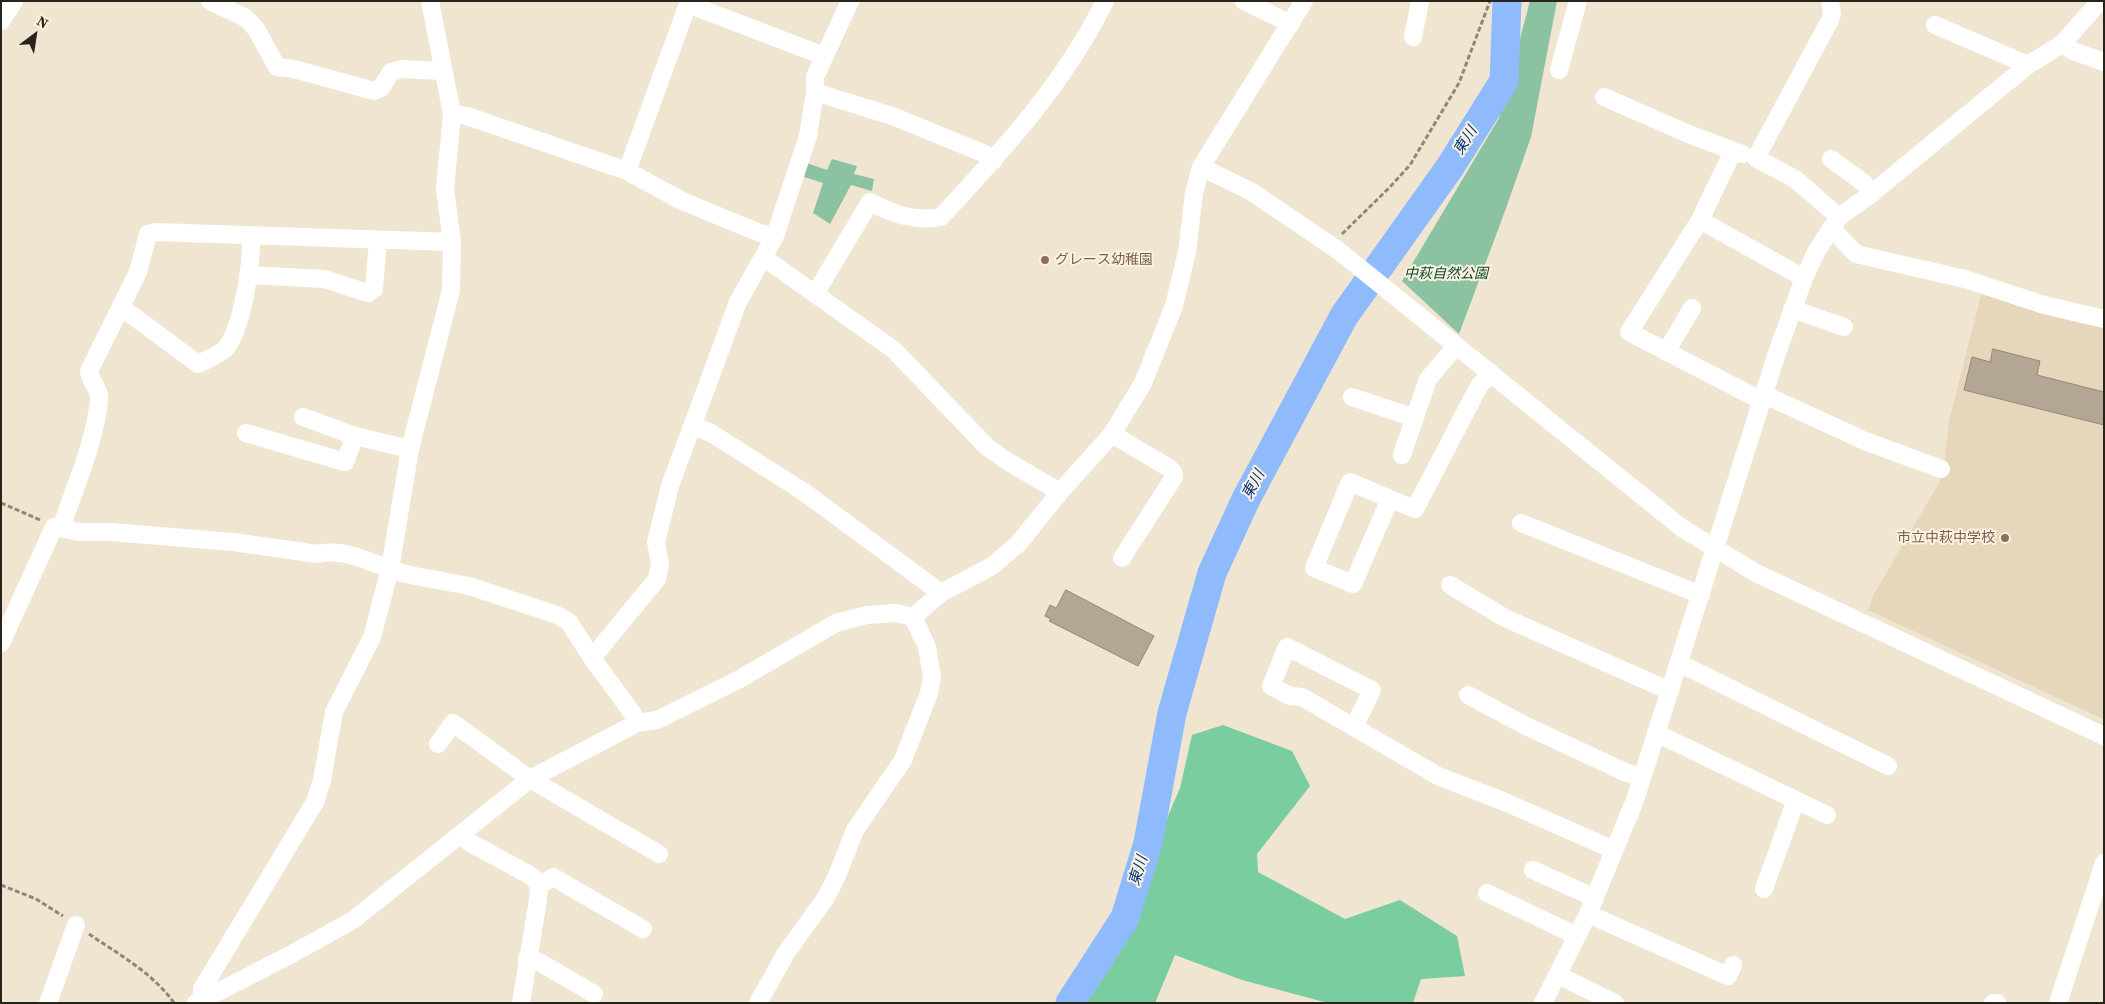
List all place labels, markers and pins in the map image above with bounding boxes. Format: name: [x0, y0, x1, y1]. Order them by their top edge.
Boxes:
place label: グレース幼稚園: [1055, 252, 1153, 268]
marker: グレース幼稚園: [1039, 254, 1051, 266]
place label: 市立中萩中学校: [1897, 530, 1995, 546]
marker: 市立中萩中学校: [1999, 532, 2011, 544]

